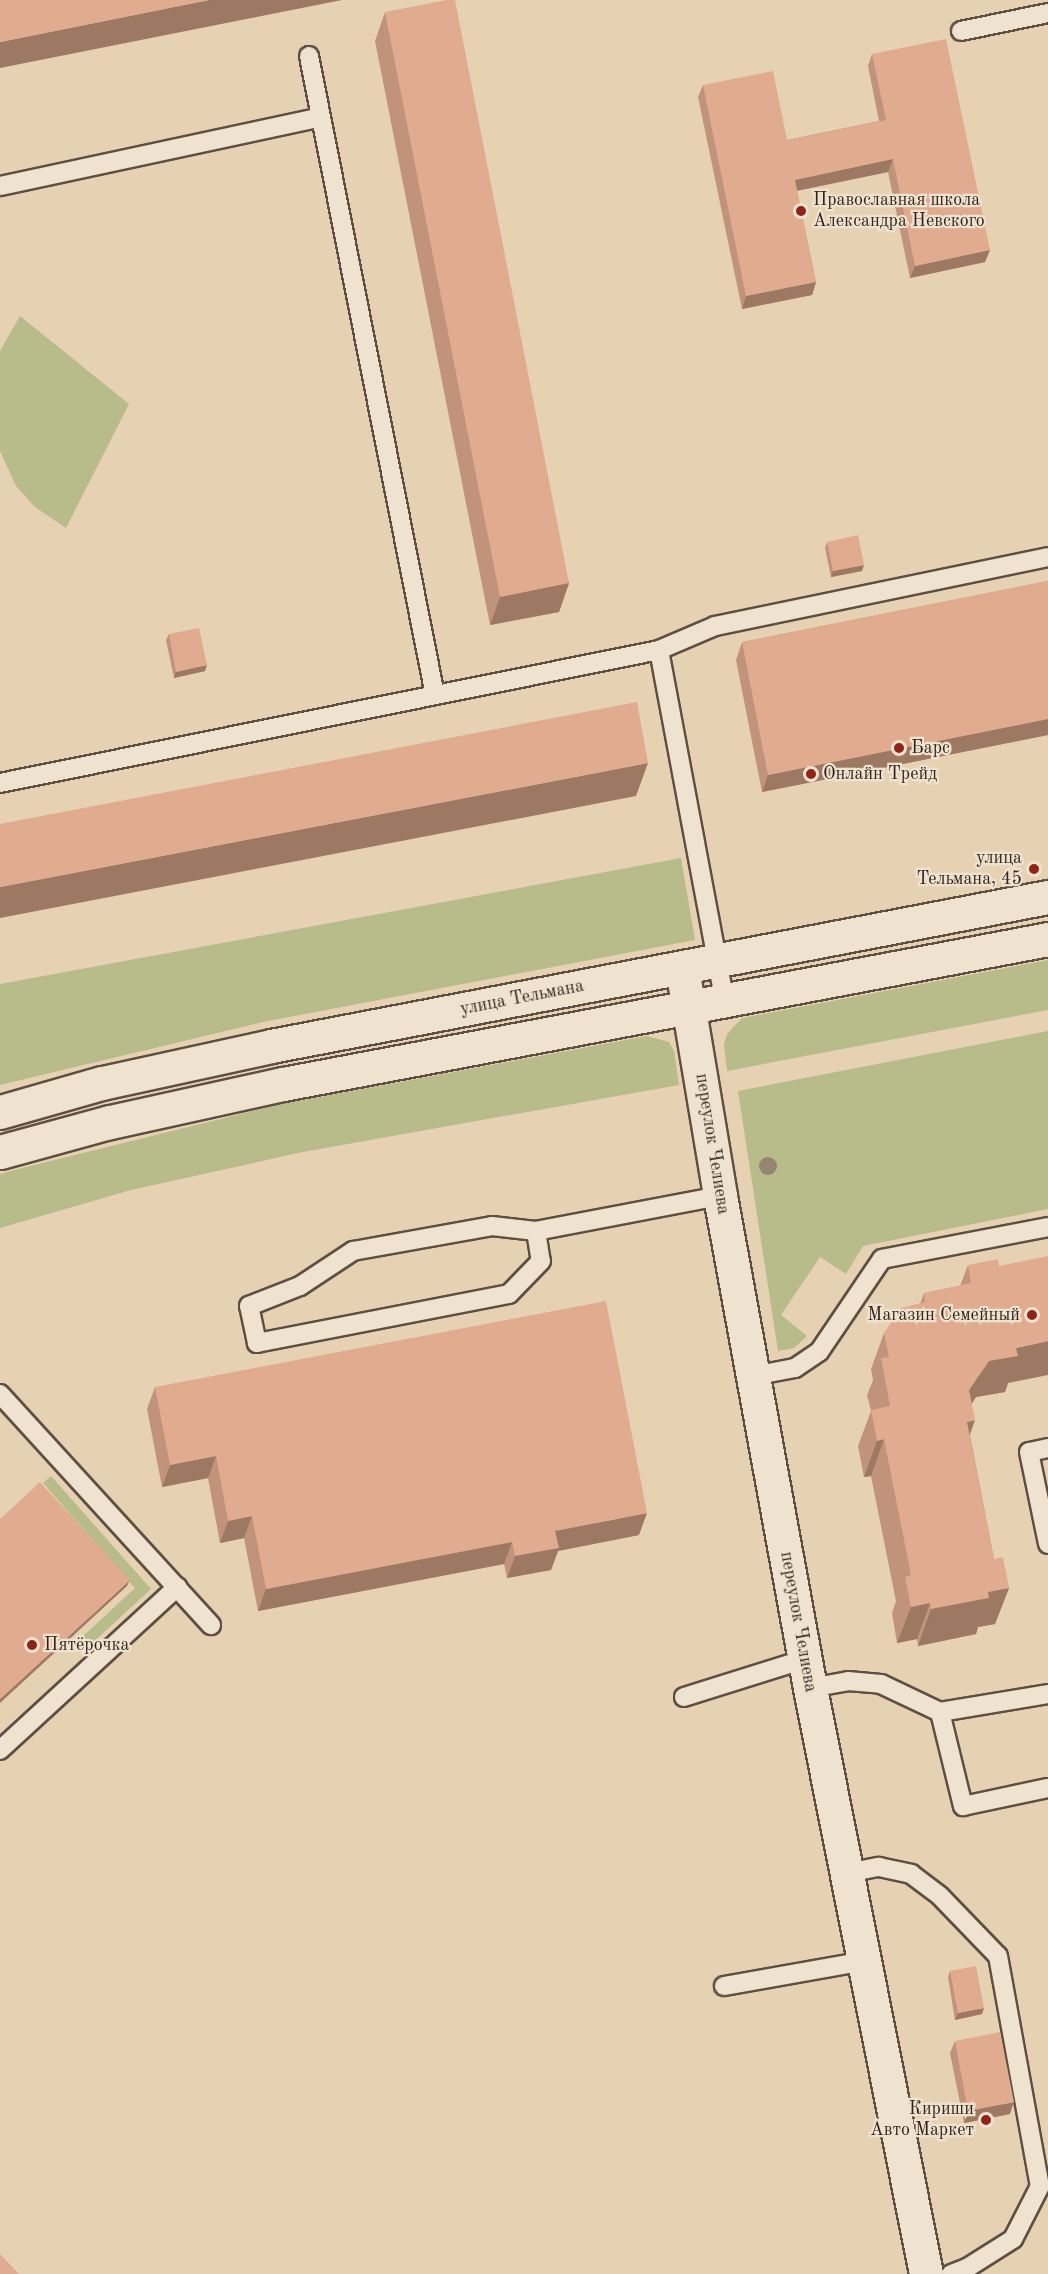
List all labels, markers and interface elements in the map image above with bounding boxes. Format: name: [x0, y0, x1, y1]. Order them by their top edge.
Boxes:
place label: Православная школа Александра Невского: [813, 190, 985, 232]
marker: Православная школа Александра Невского: [794, 204, 808, 218]
place label: Барс: [911, 737, 950, 759]
marker: Барс: [892, 741, 906, 755]
place label: Онлайн Трейд: [823, 763, 937, 785]
marker: Онлайн Трейд: [804, 767, 818, 781]
place label: улица Тельмана, 45: [917, 848, 1022, 890]
marker: улица Тельмана, 45: [1027, 862, 1041, 876]
street label: улица Тельмана: [458, 975, 586, 1021]
street label: переулок Челиева: [690, 1072, 734, 1216]
place label: Магазин Семейный: [867, 1304, 1020, 1326]
marker: Магазин Семейный: [1025, 1308, 1039, 1322]
street label: переулок Челиева: [775, 1550, 821, 1694]
place label: Пятёрочка: [44, 1634, 129, 1656]
marker: Пятёрочка: [25, 1638, 39, 1652]
place label: Кириши Авто Маркет: [870, 2099, 974, 2142]
marker: Кириши Авто Маркет: [979, 2113, 993, 2127]

